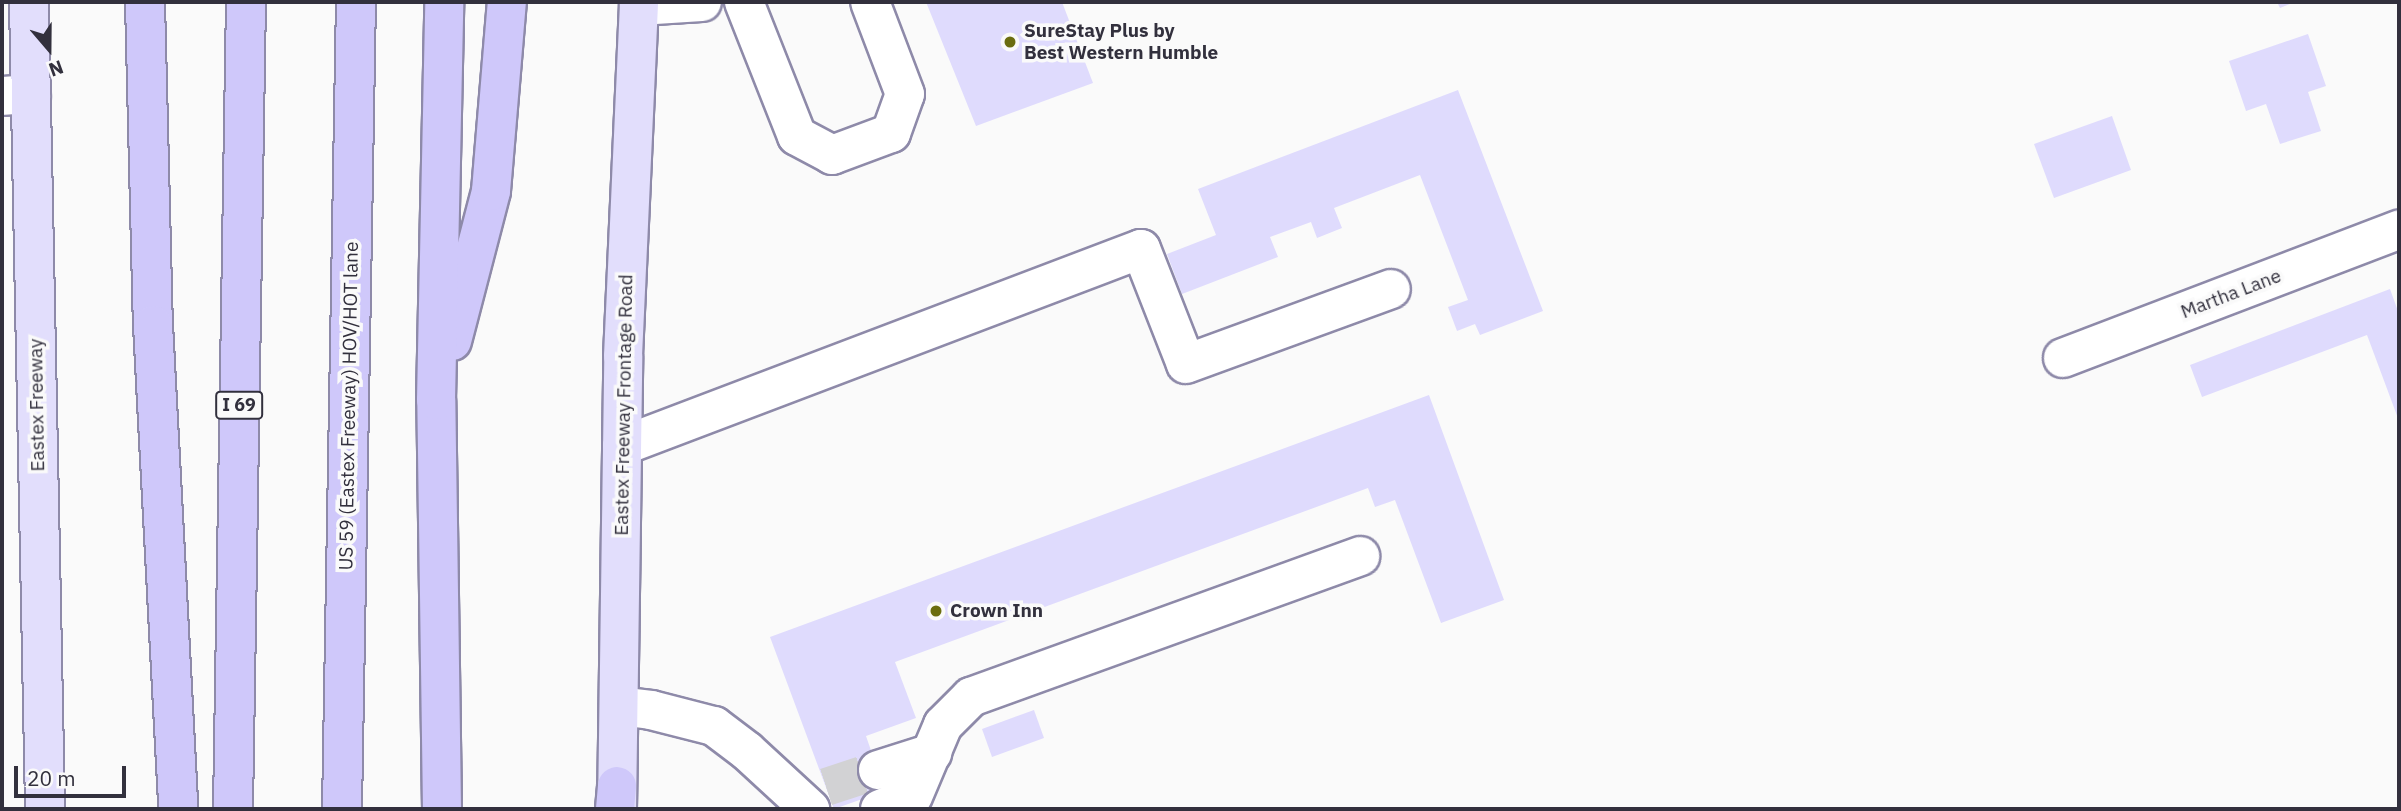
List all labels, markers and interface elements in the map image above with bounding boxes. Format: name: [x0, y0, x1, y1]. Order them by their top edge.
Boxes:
north arrow: [14, 14, 84, 84]
place label: SureStay Plus by Best Western Humble: [1024, 20, 1218, 64]
marker: SureStay Plus by Best Western Humble: [1002, 34, 1018, 50]
text: N: [46, 55, 67, 82]
street label: US 59 (Eastex Freeway) HOV/HOT lane: [335, 241, 363, 571]
street label: Martha Lane: [2178, 264, 2284, 324]
street label: Eastex Freeway Frontage Road: [610, 274, 638, 536]
street label: Eastex Freeway: [24, 338, 50, 472]
road number: I 69: [215, 390, 264, 419]
place label: Crown Inn: [950, 600, 1043, 622]
marker: Crown Inn: [928, 603, 944, 619]
scale bar: [18, 752, 130, 796]
text: 20 m: [27, 764, 76, 792]

